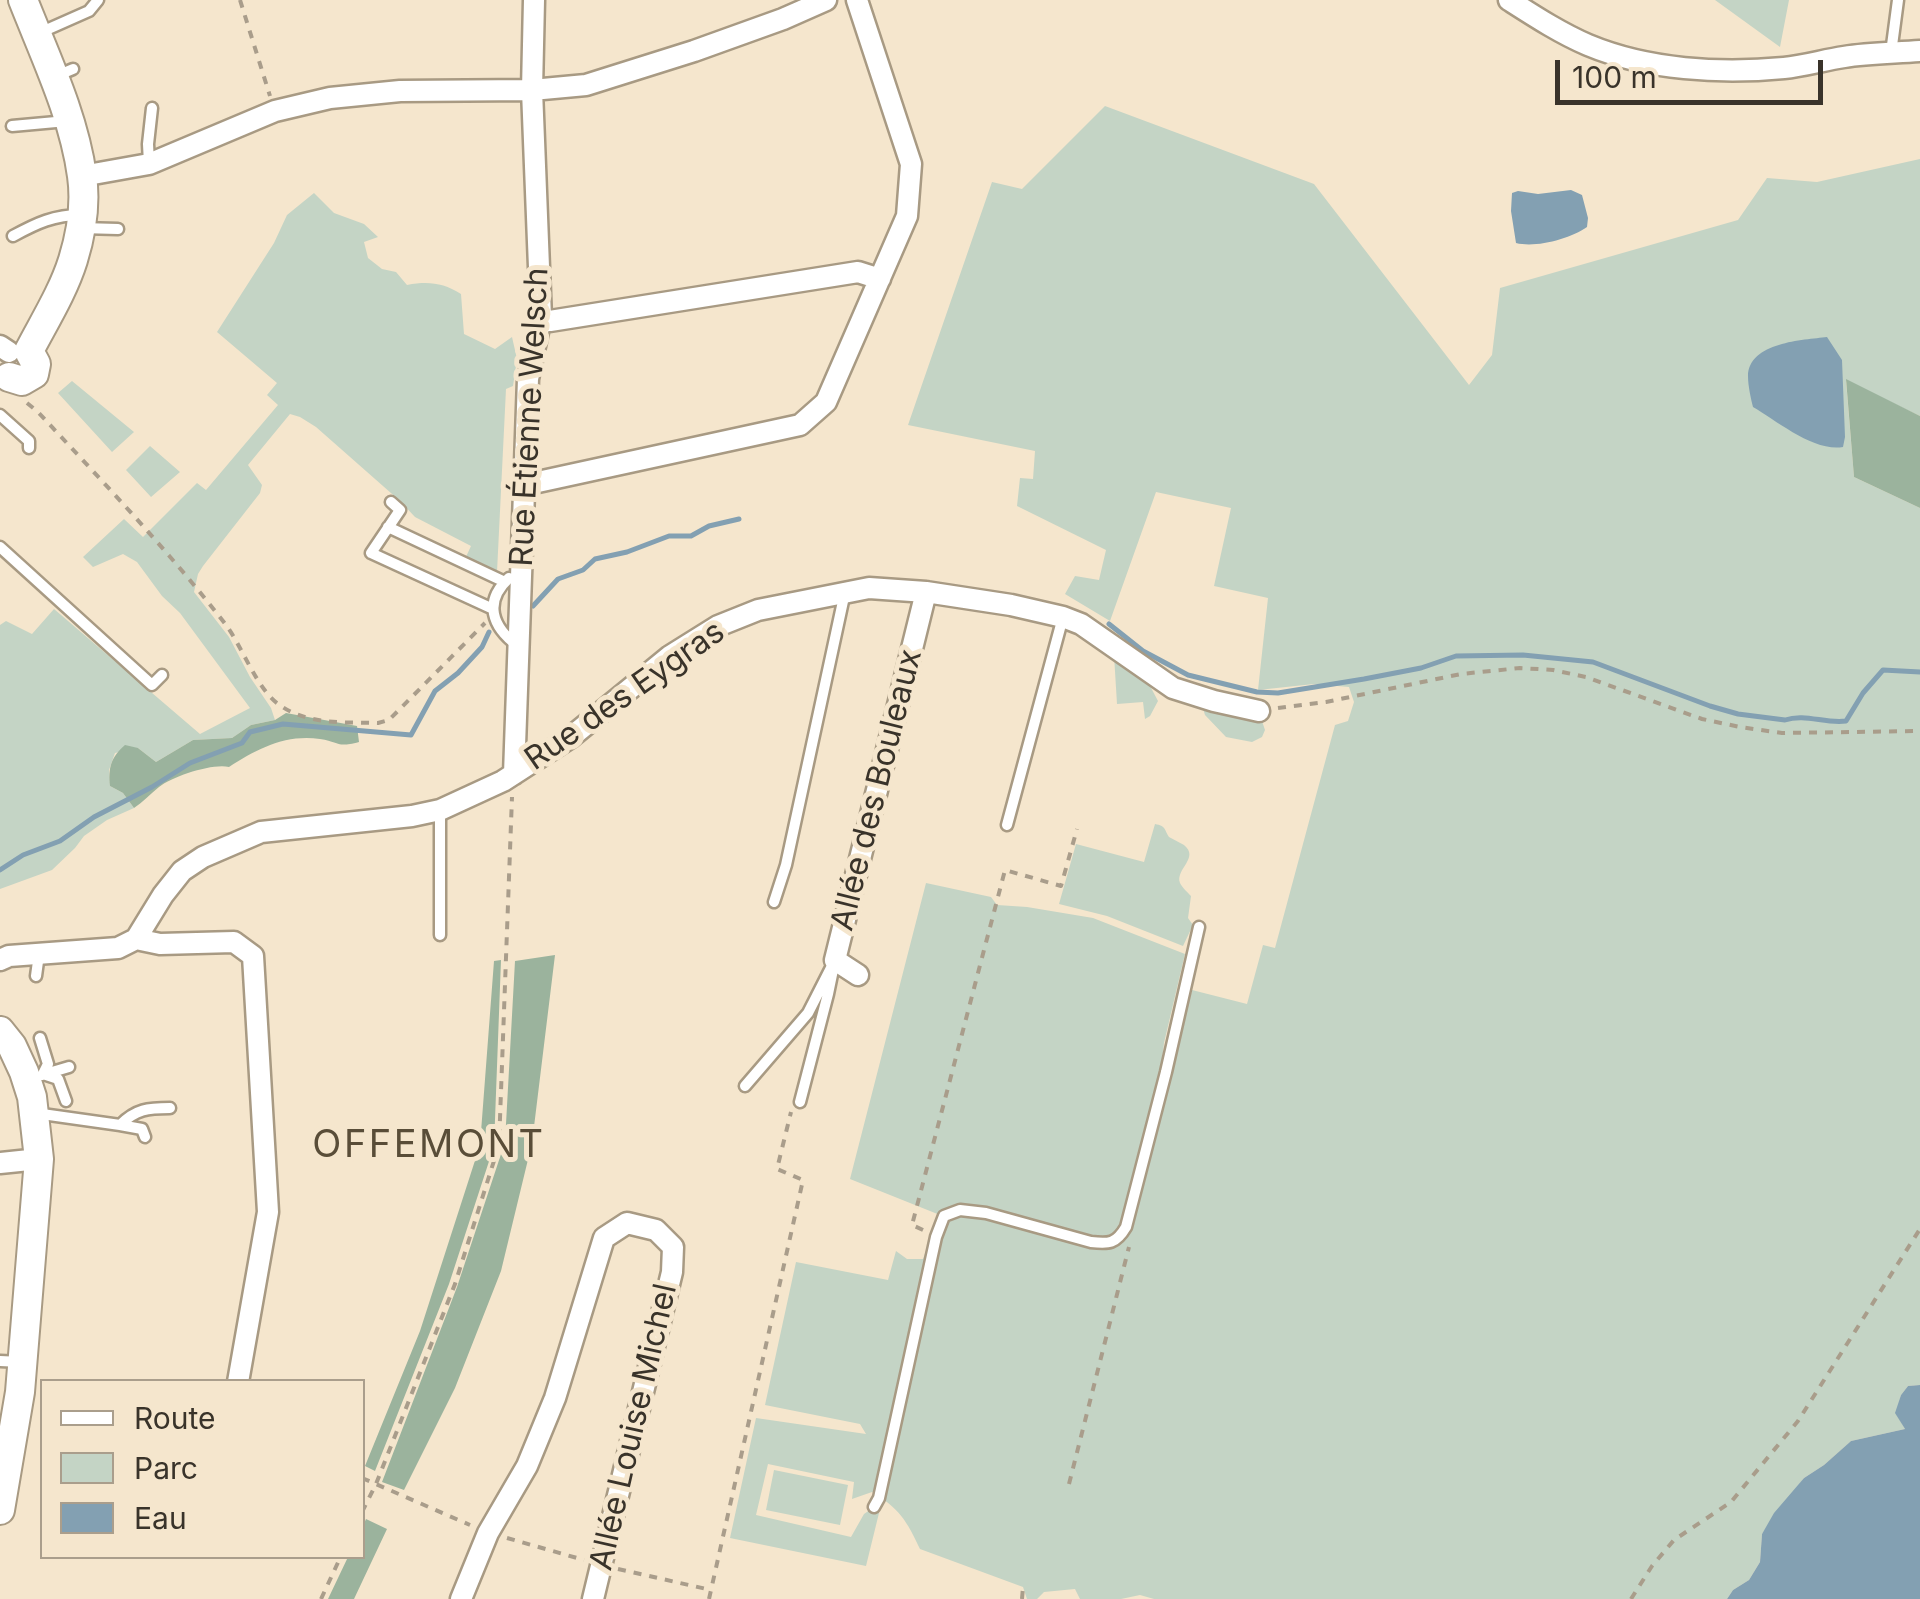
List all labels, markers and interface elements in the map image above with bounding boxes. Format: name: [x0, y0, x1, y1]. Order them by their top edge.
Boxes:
scale bar: [1560, 40, 1828, 102]
text: 100 m: [1572, 59, 1657, 95]
street label: Rue Étienne Welsch: [503, 267, 557, 567]
street label: Rue des Eygras: [518, 613, 732, 779]
street label: Allée des Bouleaux: [824, 646, 930, 934]
district label: OFFEMONT: [312, 1123, 546, 1169]
street label: Allée Louise Michel: [582, 1280, 686, 1574]
legend: [40, 1379, 365, 1559]
text: Route: [134, 1400, 216, 1436]
text: Parc: [134, 1450, 198, 1486]
text: Eau: [134, 1500, 187, 1536]

